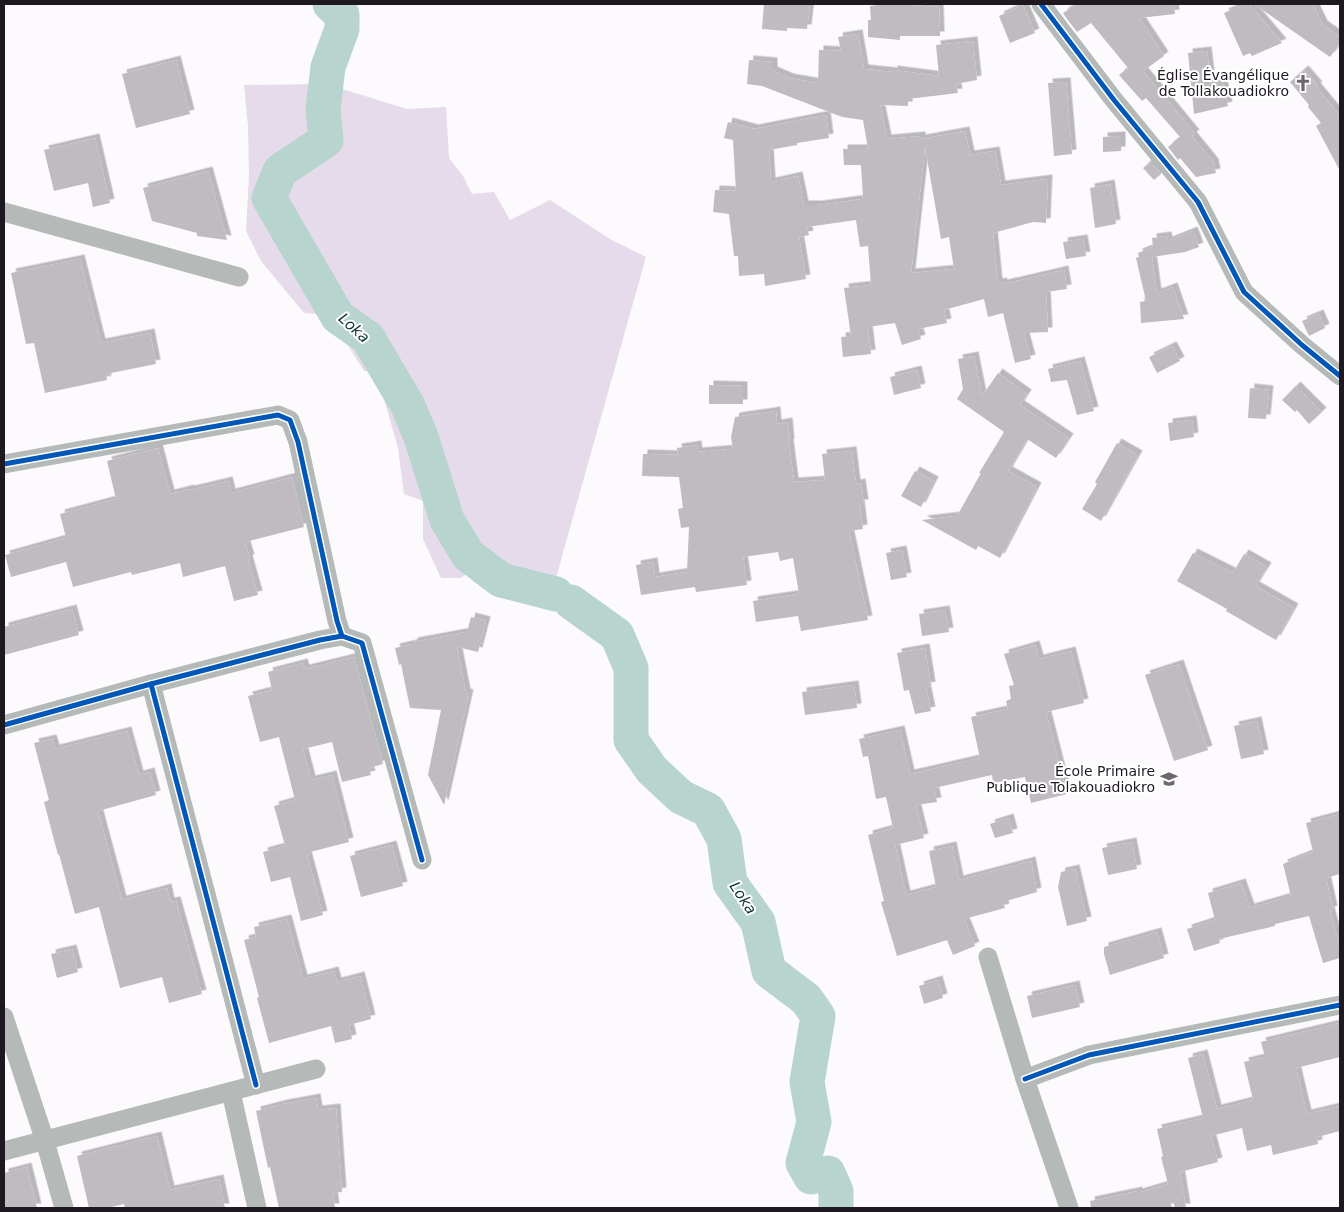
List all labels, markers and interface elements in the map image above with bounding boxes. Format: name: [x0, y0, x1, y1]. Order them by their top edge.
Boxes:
place label: Église Évangélique de Tollakouadiokro: [1157, 67, 1289, 99]
church icon: Église Évangélique de Tollakouadiokro: [1293, 73, 1313, 93]
water label: Loka: [335, 309, 373, 347]
place label: École Primaire Publique Tolakouadiokro: [986, 763, 1155, 795]
school or university icon: École Primaire Publique Tolakouadiokro: [1159, 769, 1179, 789]
water label: Loka: [726, 878, 760, 918]

